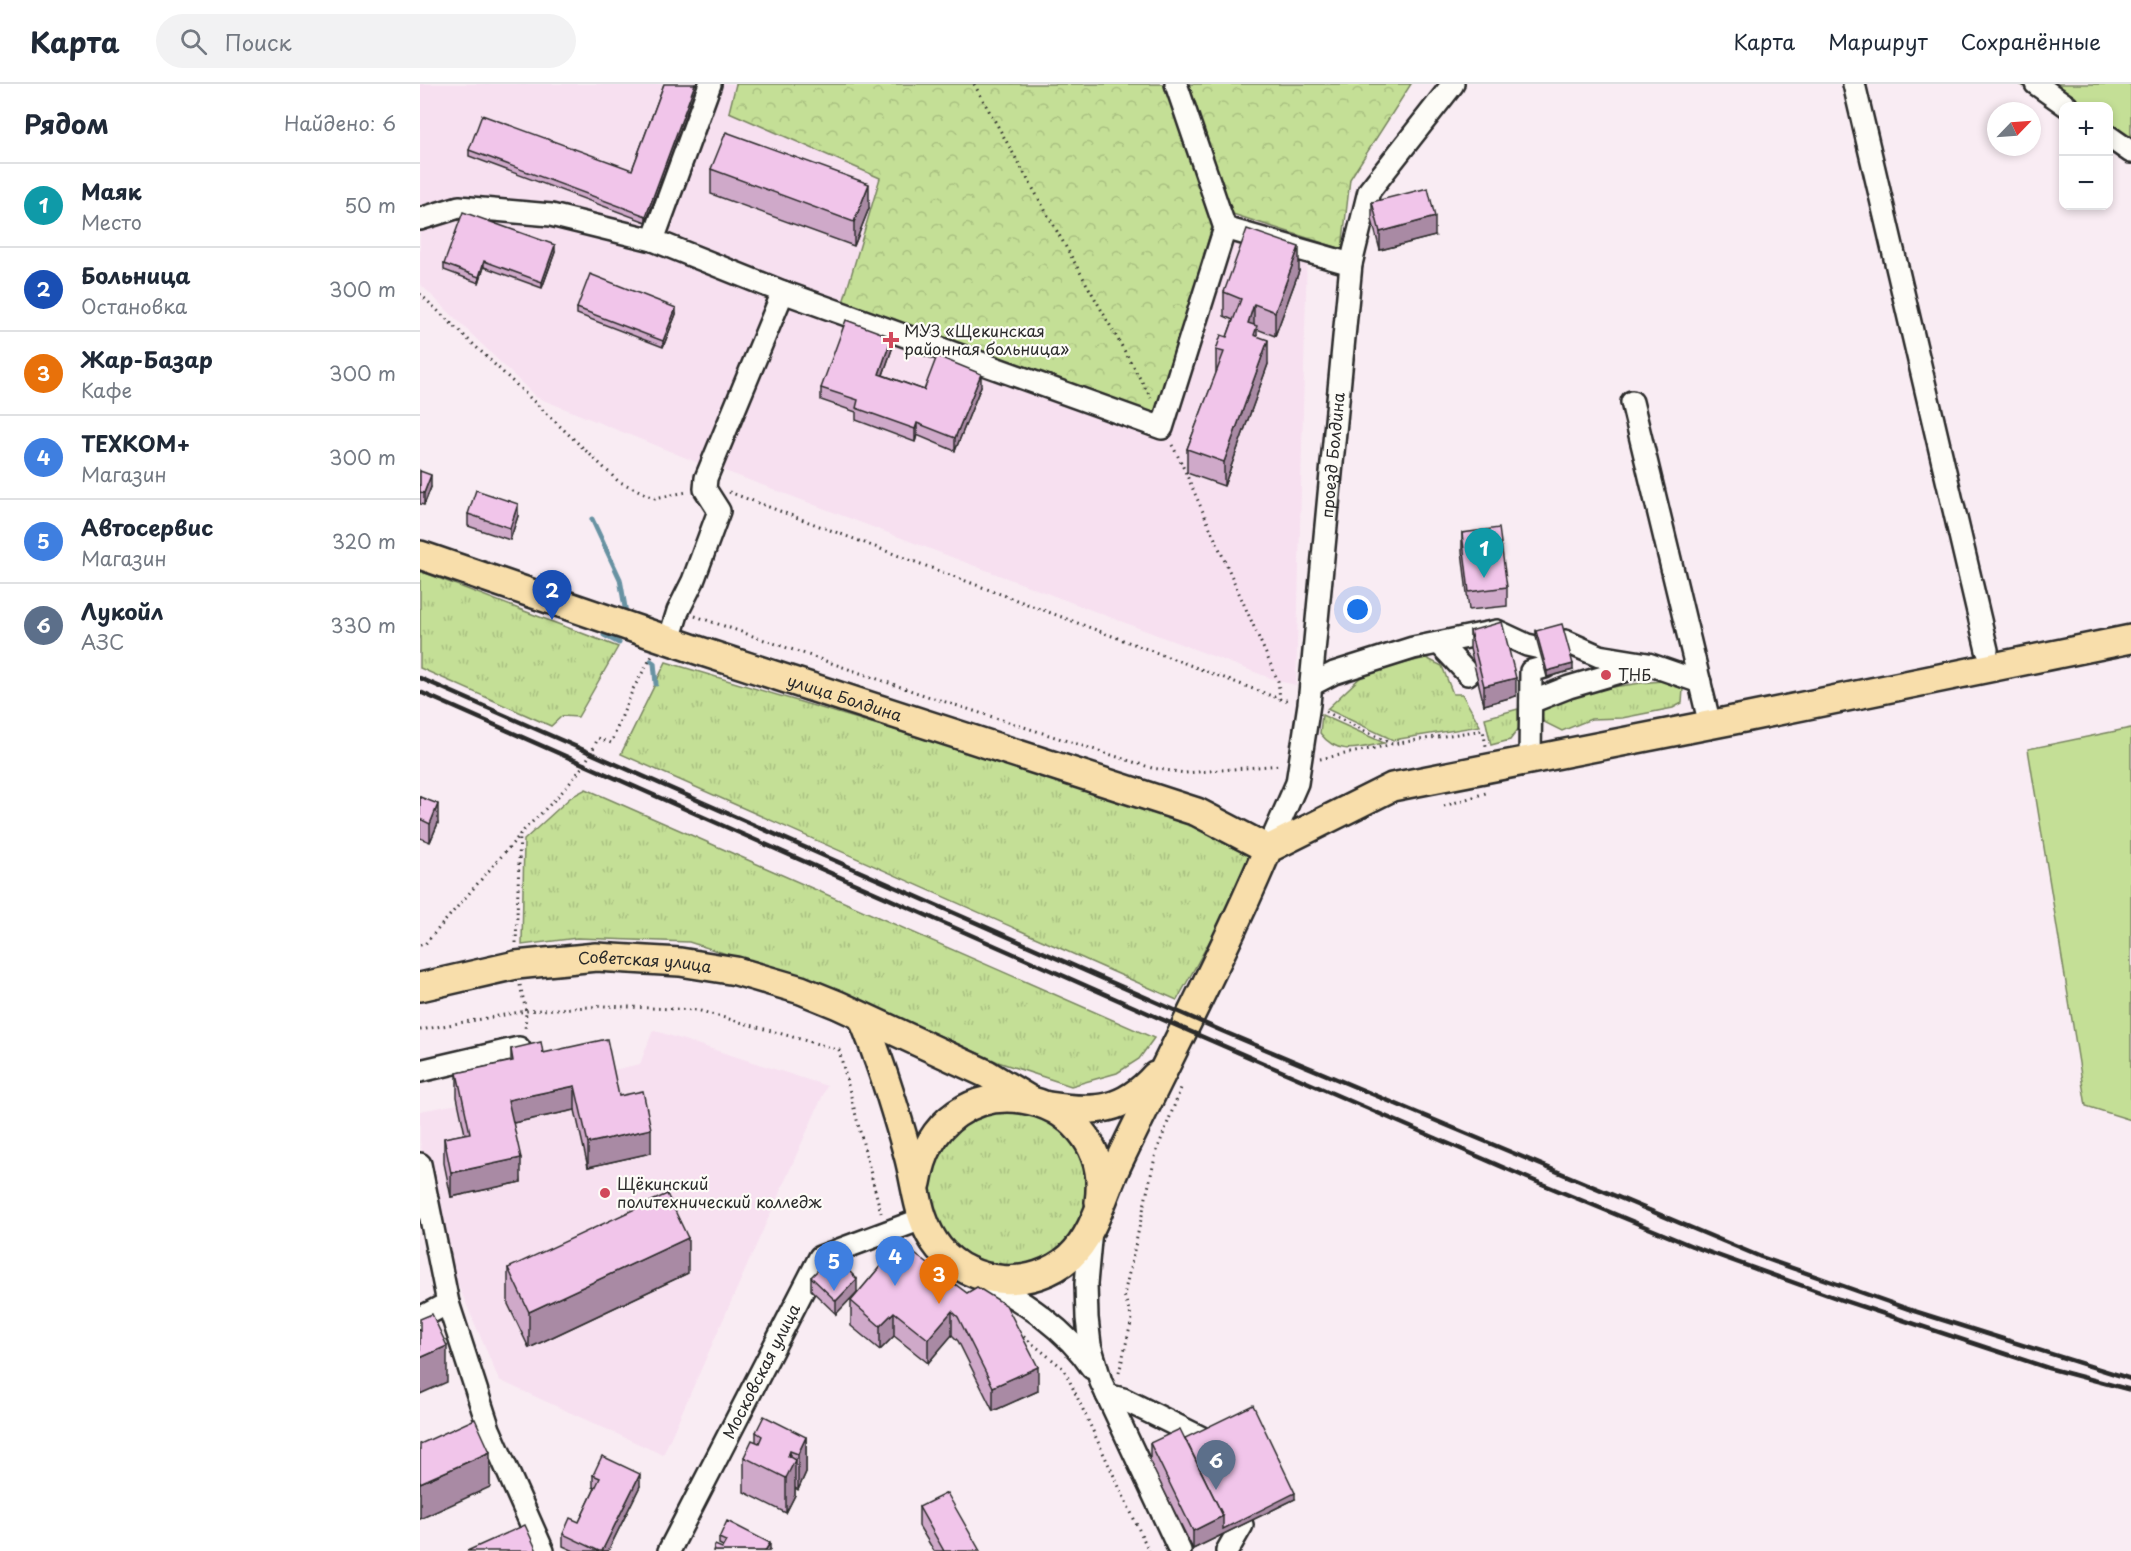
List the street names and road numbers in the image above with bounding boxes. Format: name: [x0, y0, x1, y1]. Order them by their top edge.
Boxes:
street label: проезд Болдина: [1314, 391, 1350, 519]
street label: улица Болдина: [784, 667, 905, 727]
street label: Советская улица: [577, 944, 714, 978]
street label: Московская улица: [716, 1299, 805, 1443]

